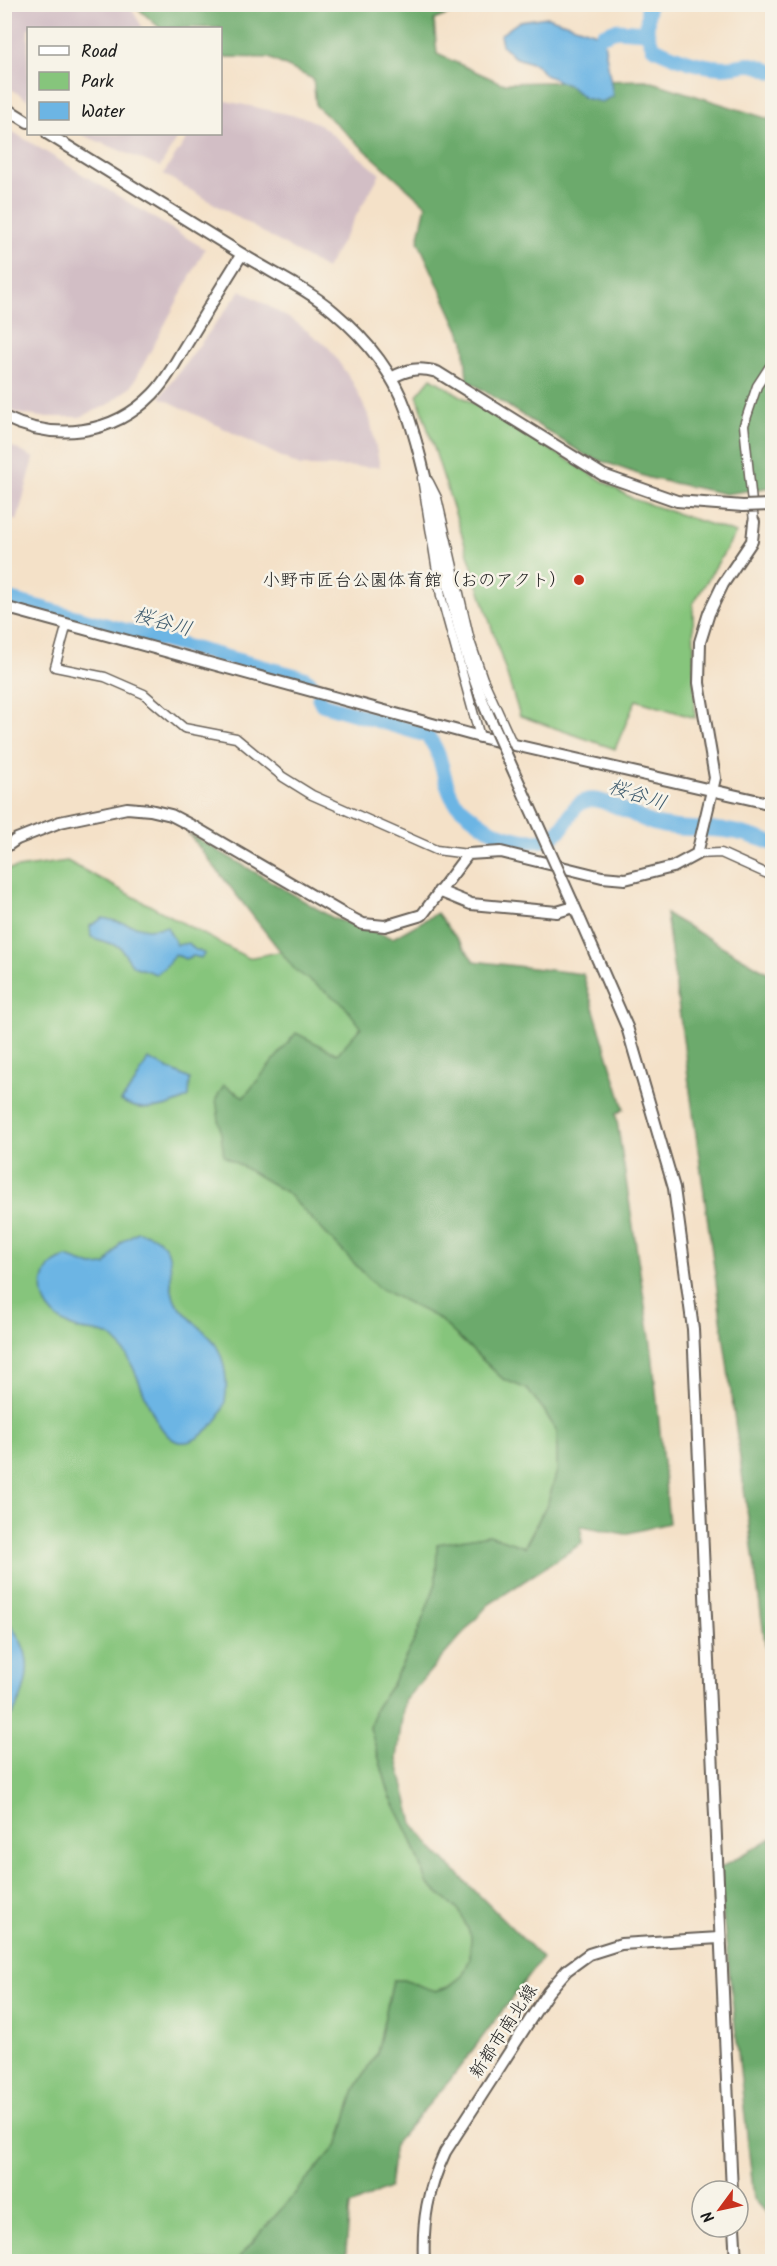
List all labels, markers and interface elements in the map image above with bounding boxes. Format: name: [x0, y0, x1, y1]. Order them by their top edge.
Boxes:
legend: [27, 27, 222, 135]
text: Road: [81, 38, 118, 67]
text: Park: [81, 68, 114, 97]
text: Water: [81, 98, 126, 127]
place label: 小野市匠台公園体育館（おのアクト）: [262, 567, 567, 596]
marker: 小野市匠台公園体育館（おのアクト）: [572, 573, 586, 587]
water label: 桜谷川: [129, 599, 196, 647]
water label: 桜谷川: [604, 771, 671, 820]
street label: 新都市南北線: [463, 1979, 546, 2085]
north arrow: [690, 2179, 750, 2239]
text: N: [695, 2205, 722, 2227]

